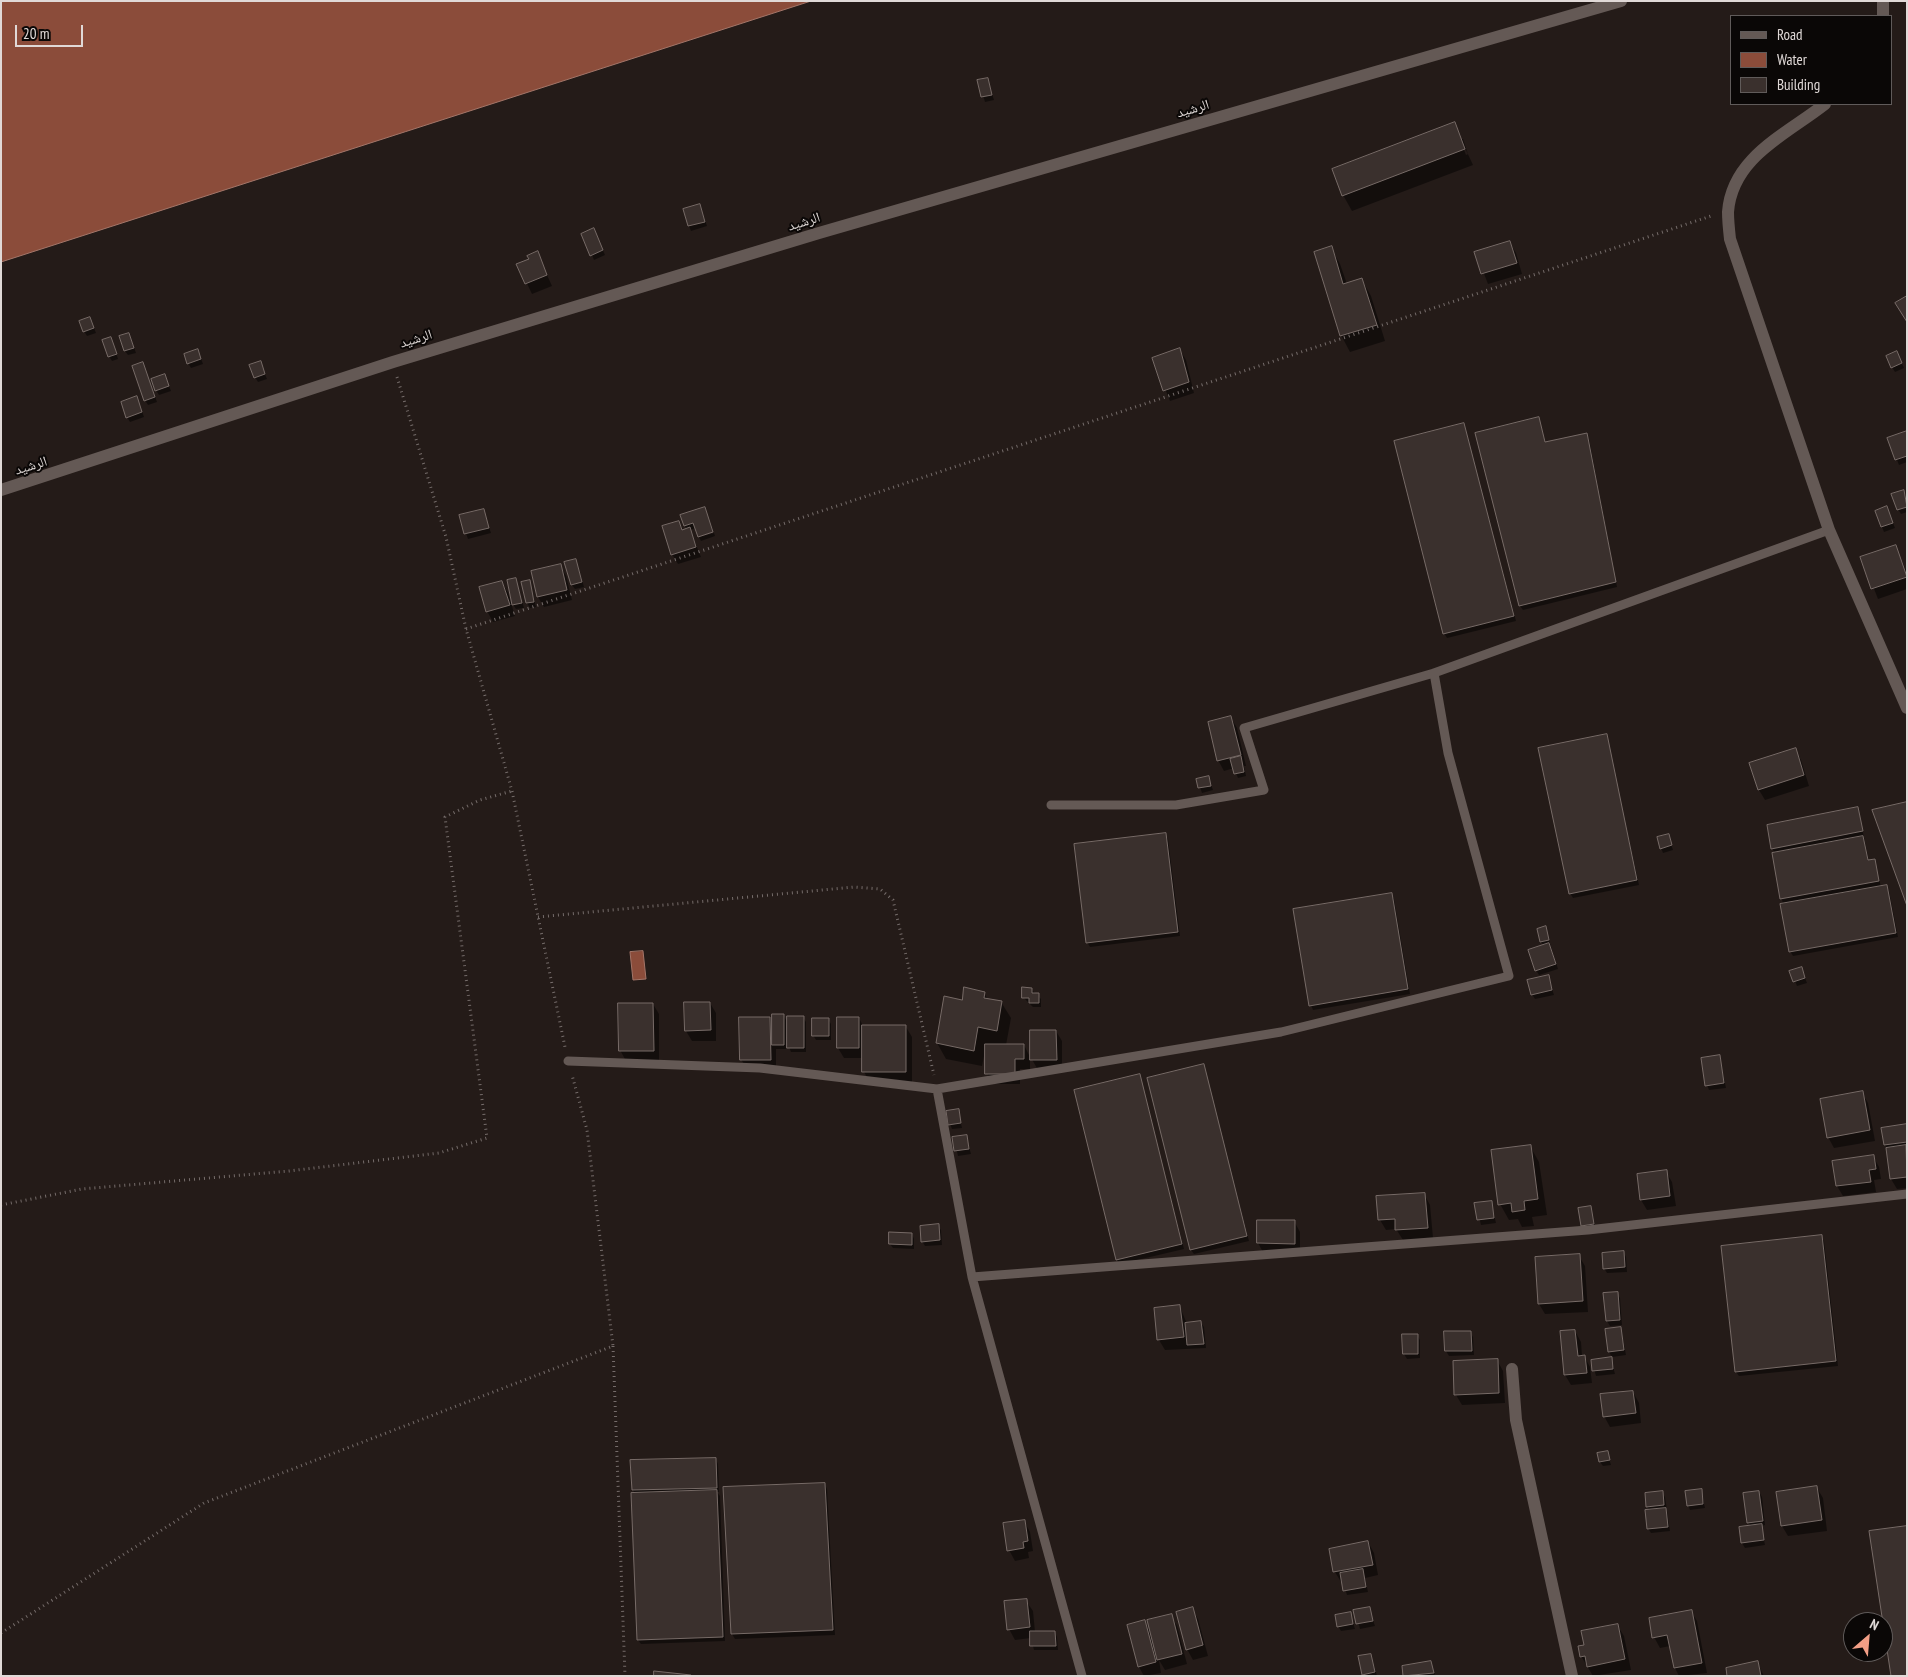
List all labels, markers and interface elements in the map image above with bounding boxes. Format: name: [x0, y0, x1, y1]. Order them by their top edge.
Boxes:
scale bar: [18, 15, 85, 47]
legend: [1730, 15, 1893, 105]
text: 20 m: [23, 24, 49, 43]
text: Road: [1777, 25, 1803, 44]
text: Water: [1777, 50, 1807, 69]
text: Building: [1777, 75, 1820, 94]
street label: الرشيد: [1175, 96, 1211, 122]
street label: الرشيد: [786, 209, 822, 235]
street label: الرشيد: [398, 326, 434, 352]
street label: الرشيد: [13, 453, 49, 479]
north arrow: [1843, 1612, 1893, 1662]
text: N: [1867, 1615, 1882, 1634]

